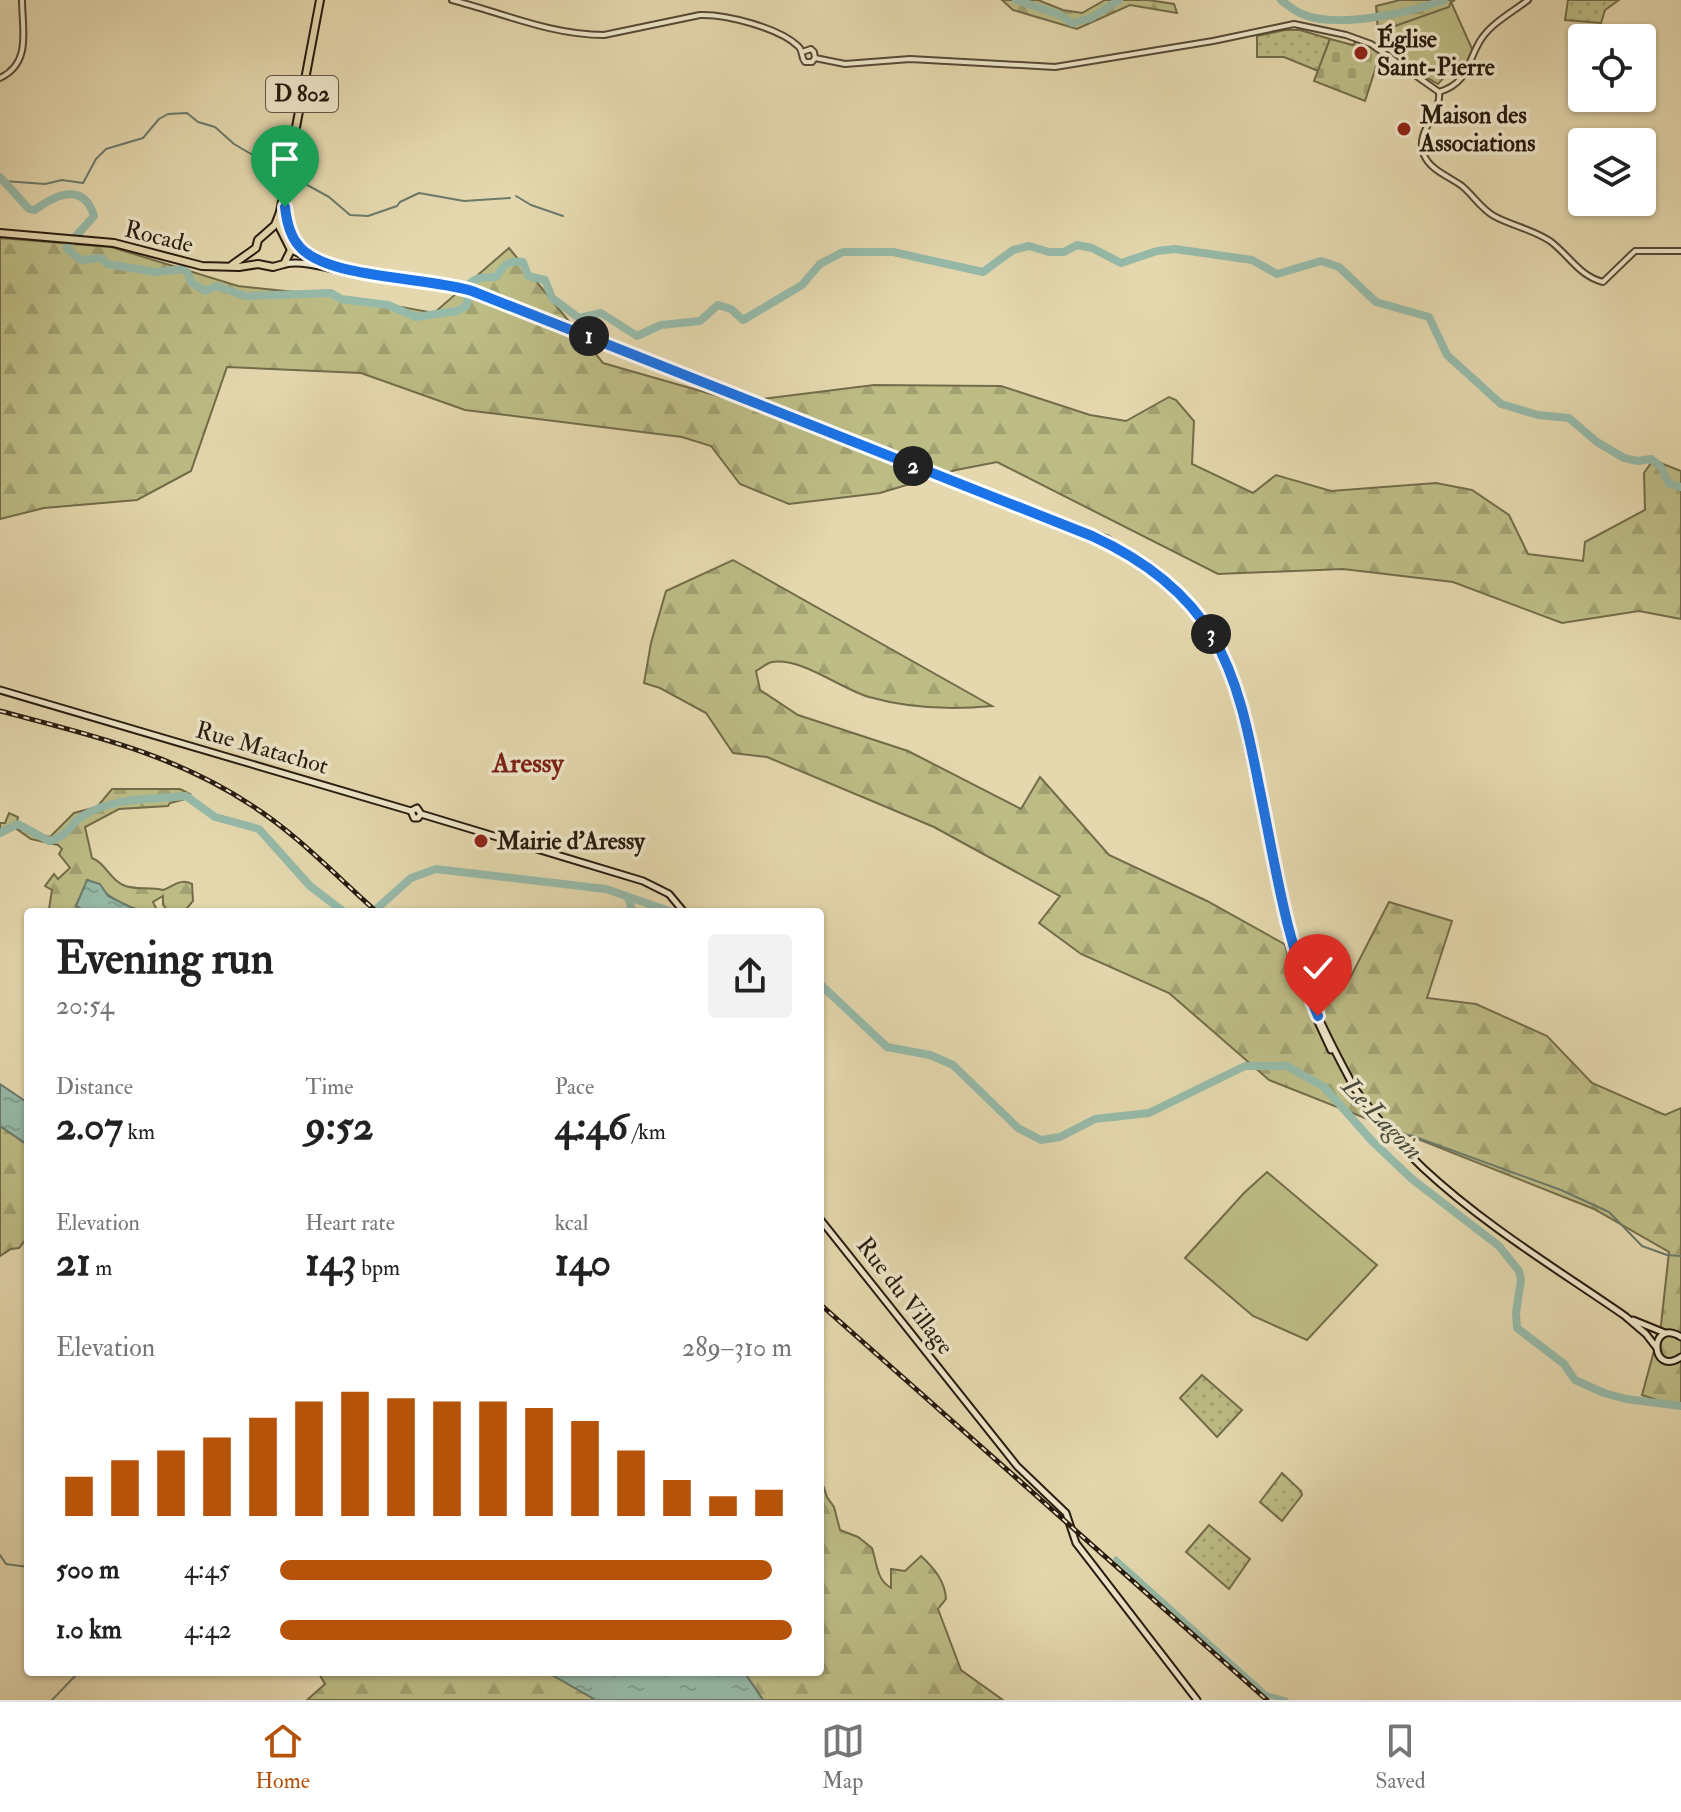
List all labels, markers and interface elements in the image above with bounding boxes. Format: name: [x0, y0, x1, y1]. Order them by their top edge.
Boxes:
place label: Église Saint-Pierre: [1377, 23, 1495, 83]
map controls: [1568, 24, 1656, 216]
button: locate: [1568, 24, 1656, 112]
marker: Église Saint-Pierre: [1352, 44, 1370, 62]
road number: D 802: [266, 76, 338, 112]
place label: Maison des Associations: [1419, 100, 1535, 159]
marker: Maison des Associations: [1395, 120, 1413, 138]
pin: [251, 125, 319, 207]
button: layers: [1568, 128, 1656, 216]
icon: arrive: [263, 137, 307, 181]
street label: Rocade: [121, 214, 197, 260]
pin: 1: [569, 316, 609, 356]
text: 1: [585, 322, 593, 350]
pin: 2: [893, 446, 933, 486]
text: 2: [907, 452, 919, 480]
pin: 3: [1191, 614, 1231, 654]
text: 3: [1207, 620, 1215, 648]
street label: Rue Matachot: [192, 714, 332, 782]
district label: Aressy: [491, 746, 565, 781]
place label: Mairie d'Aressy: [496, 826, 646, 857]
marker: Mairie d'Aressy: [472, 832, 490, 850]
text: Evening run: [56, 932, 274, 987]
button: share: [708, 934, 792, 1018]
pin: [1284, 934, 1352, 1016]
icon: check: [1296, 946, 1340, 990]
text: 20:54: [56, 990, 114, 1022]
water label: Le Lagoin: [1334, 1070, 1429, 1167]
text: Distance: [56, 1073, 133, 1101]
text: Time: [305, 1073, 353, 1101]
text: Pace: [555, 1073, 594, 1101]
text: 2.07: [56, 1101, 123, 1152]
text: 9:52: [305, 1101, 373, 1152]
text: 4:46: [555, 1101, 628, 1152]
text: km: [123, 1118, 155, 1146]
text: /km: [628, 1118, 666, 1146]
text: Elevation: [56, 1209, 140, 1237]
text: Heart rate: [305, 1209, 395, 1237]
text: kcal: [555, 1209, 588, 1237]
street label: Rue du Village: [849, 1231, 961, 1361]
text: 21: [56, 1237, 91, 1288]
text: 143: [305, 1237, 357, 1288]
text: 140: [555, 1237, 611, 1288]
text: m: [91, 1254, 112, 1282]
text: bpm: [357, 1254, 400, 1282]
text: Elevation: [56, 1332, 155, 1364]
text: 289–310 m: [682, 1332, 792, 1364]
text: 500 m: [56, 1554, 120, 1586]
text: 4:45: [184, 1554, 230, 1586]
text: 1.0 km: [56, 1614, 122, 1646]
text: 4:42: [184, 1614, 232, 1646]
tab: Home: [255, 1719, 310, 1795]
tab: Map: [821, 1719, 865, 1795]
tab: Saved: [1375, 1719, 1426, 1795]

